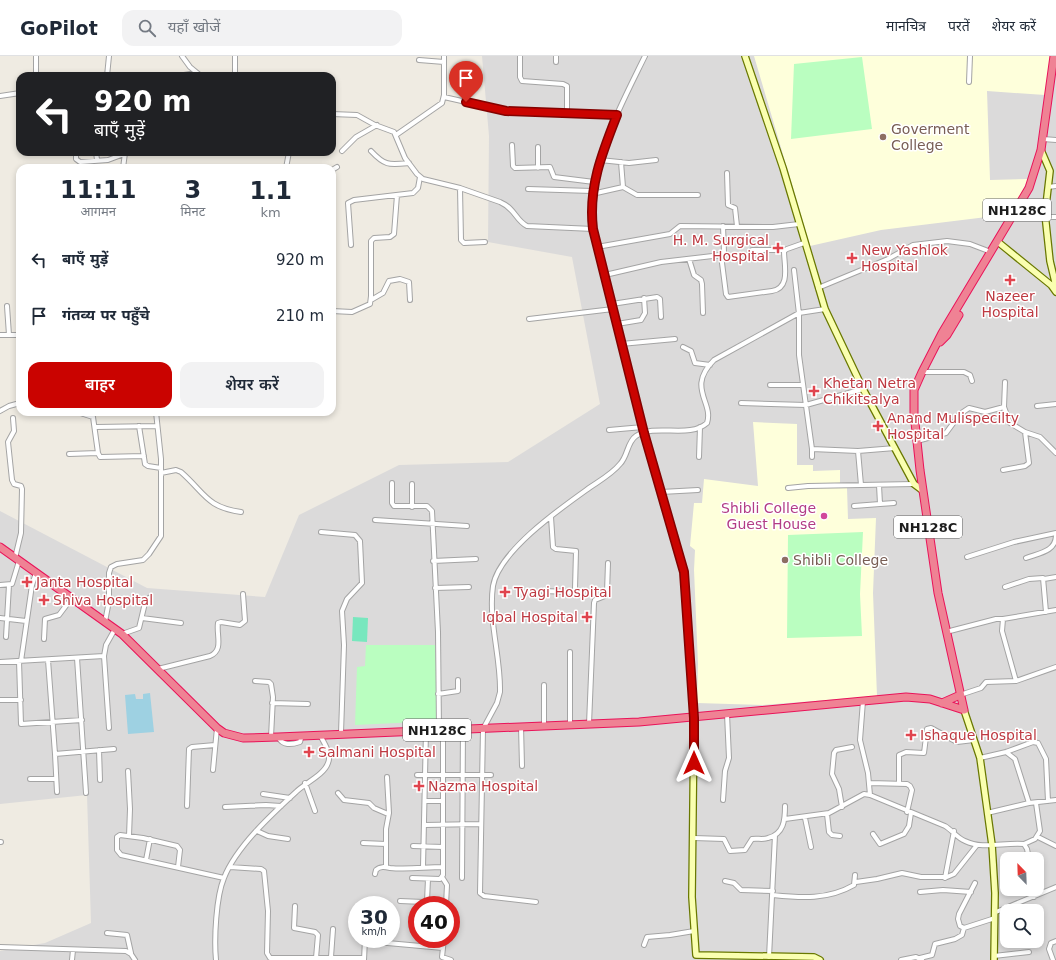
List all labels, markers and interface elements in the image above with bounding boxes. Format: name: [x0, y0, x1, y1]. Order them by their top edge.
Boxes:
search box: [122, 10, 402, 46]
text: GoPilot: [20, 17, 98, 39]
icon: search: [136, 17, 158, 39]
text: यहाँ खोजें: [168, 18, 220, 36]
text: मानचित्र: [886, 18, 926, 34]
text: परतें: [948, 18, 970, 34]
text: शेयर करें: [992, 18, 1036, 34]
pin: [449, 61, 483, 102]
icon: arrive: [455, 67, 477, 89]
text: 920 m: [94, 85, 191, 118]
icon: left: [28, 88, 80, 140]
text: बाएँ मुड़ें: [94, 119, 145, 140]
place label: Goverment College: [891, 121, 970, 153]
marker: Goverment College: [878, 132, 888, 142]
text: 11:11: [60, 176, 136, 204]
text: 3: [185, 176, 201, 204]
text: 1.1: [249, 177, 292, 205]
road number: NH128C: [983, 199, 1051, 221]
text: आगमन: [80, 204, 116, 219]
text: मिनट: [180, 204, 205, 219]
text: km: [261, 205, 281, 220]
place label: H. M. Surgical Hospital: [673, 232, 769, 264]
marker: H. M. Surgical Hospital: [772, 242, 784, 254]
place label: New Yashlok Hospital: [861, 242, 949, 274]
icon: left: [28, 249, 50, 271]
text: बाएँ मुड़ें: [62, 250, 108, 268]
text: 920 m: [276, 251, 324, 269]
marker: New Yashlok Hospital: [846, 252, 858, 264]
marker: Nazeer Hospital: [1004, 274, 1016, 286]
place label: Nazeer Hospital: [981, 288, 1039, 320]
icon: arrive: [28, 305, 50, 327]
text: गंतव्य पर पहुँचे: [62, 306, 150, 324]
text: 210 m: [276, 307, 324, 325]
button: बाहर: [28, 362, 172, 408]
button: शेयर करें: [180, 362, 324, 408]
place label: Khetan Netra Chikitsalya: [823, 375, 916, 407]
marker: Khetan Netra Chikitsalya: [808, 385, 820, 397]
place label: Anand Mulispecilty Hospital: [887, 410, 1019, 442]
marker: Anand Mulispecilty Hospital: [872, 420, 884, 432]
place label: Shibli College Guest House: [721, 500, 816, 532]
marker: Shibli College Guest House: [819, 511, 829, 521]
road number: NH128C: [894, 516, 962, 538]
place label: Shibli College: [793, 552, 888, 568]
marker: Shibli College: [780, 555, 790, 565]
place label: Janta Hospital: [35, 574, 133, 590]
marker: Janta Hospital: [21, 576, 33, 588]
place label: Tyagi Hospital: [513, 584, 612, 600]
marker: Tyagi Hospital: [499, 586, 511, 598]
place label: Shiva Hospital: [53, 592, 153, 608]
marker: Shiva Hospital: [38, 594, 50, 606]
place label: Iqbal Hospital: [482, 609, 578, 625]
marker: Iqbal Hospital: [581, 611, 593, 623]
road number: NH128C: [403, 719, 471, 741]
place label: Ishaque Hospital: [920, 727, 1037, 743]
marker: Ishaque Hospital: [905, 729, 917, 741]
position arrow: [673, 742, 715, 784]
place label: Salmani Hospital: [318, 744, 436, 760]
marker: Salmani Hospital: [303, 746, 315, 758]
place label: Nazma Hospital: [428, 778, 538, 794]
marker: Nazma Hospital: [413, 780, 425, 792]
north arrow: [1000, 852, 1044, 896]
map controls: [1000, 852, 1044, 948]
speed limit sign: 40: [408, 896, 460, 948]
button: search: [1000, 904, 1044, 948]
text: 30: [360, 905, 388, 929]
text: km/h: [361, 926, 387, 937]

